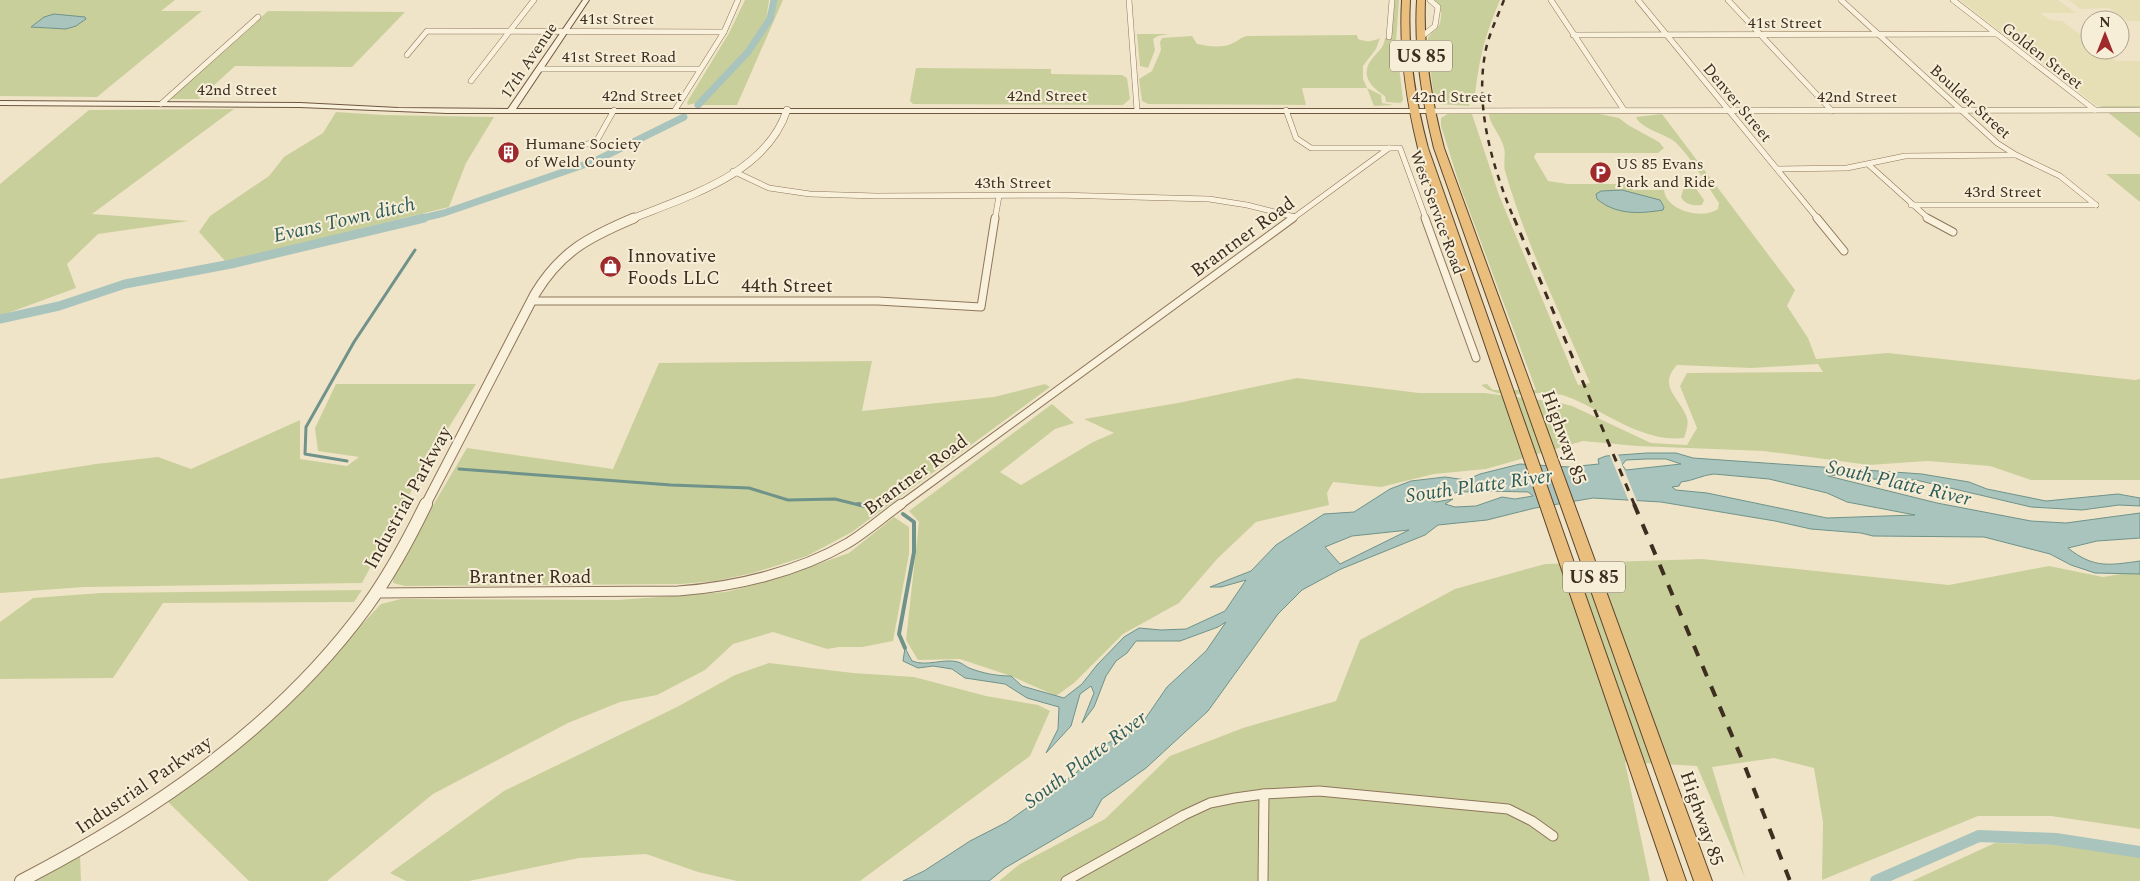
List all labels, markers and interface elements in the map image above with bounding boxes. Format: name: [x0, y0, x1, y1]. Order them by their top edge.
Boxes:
street label: 41st Street: [580, 7, 655, 31]
north arrow: [2080, 10, 2130, 60]
street label: 41st Street: [1748, 11, 1823, 35]
text: N: [2099, 12, 2111, 33]
street label: Golden Street: [1997, 16, 2088, 95]
street label: 17th Avenue: [494, 17, 563, 104]
road number: US 85: [1390, 40, 1452, 72]
street label: 41st Street Road: [562, 45, 676, 69]
street label: Denver Street: [1697, 58, 1778, 148]
street label: Boulder Street: [1924, 59, 2017, 145]
street label: 42nd Street: [197, 78, 277, 102]
street label: 42nd Street: [602, 84, 682, 108]
street label: 42nd Street: [1007, 84, 1087, 108]
street label: 42nd Street: [1412, 85, 1492, 109]
street label: 42nd Street: [1817, 85, 1897, 109]
place label: Humane Society of Weld County: [525, 132, 642, 174]
building icon: Humane Society of Weld County: [497, 140, 521, 164]
street label: West Service Road: [1403, 147, 1471, 278]
place label: US 85 Evans Park and Ride: [1616, 152, 1715, 194]
parking icon: US 85 Evans Park and Ride: [1588, 160, 1612, 184]
street label: 43th Street: [975, 171, 1052, 195]
street label: 43rd Street: [1964, 180, 2042, 204]
water label: Evans Town ditch: [270, 189, 418, 251]
street label: Brantner Road: [1185, 189, 1301, 285]
place label: Innovative Foods LLC: [627, 242, 720, 293]
shop icon: Innovative Foods LLC: [599, 254, 623, 278]
street label: 44th Street: [741, 272, 833, 301]
street label: Highway 85: [1533, 386, 1594, 489]
street label: Industrial Parkway: [357, 420, 460, 575]
street label: Brantner Road: [858, 427, 974, 523]
water label: South Platte River: [1823, 452, 1975, 514]
water label: South Platte River: [1404, 461, 1556, 511]
road number: US 85: [1563, 562, 1625, 592]
street label: Brantner Road: [469, 563, 591, 592]
water label: South Platte River: [1018, 703, 1155, 816]
street label: Industrial Parkway: [70, 728, 219, 842]
street label: Highway 85: [1672, 767, 1731, 870]

